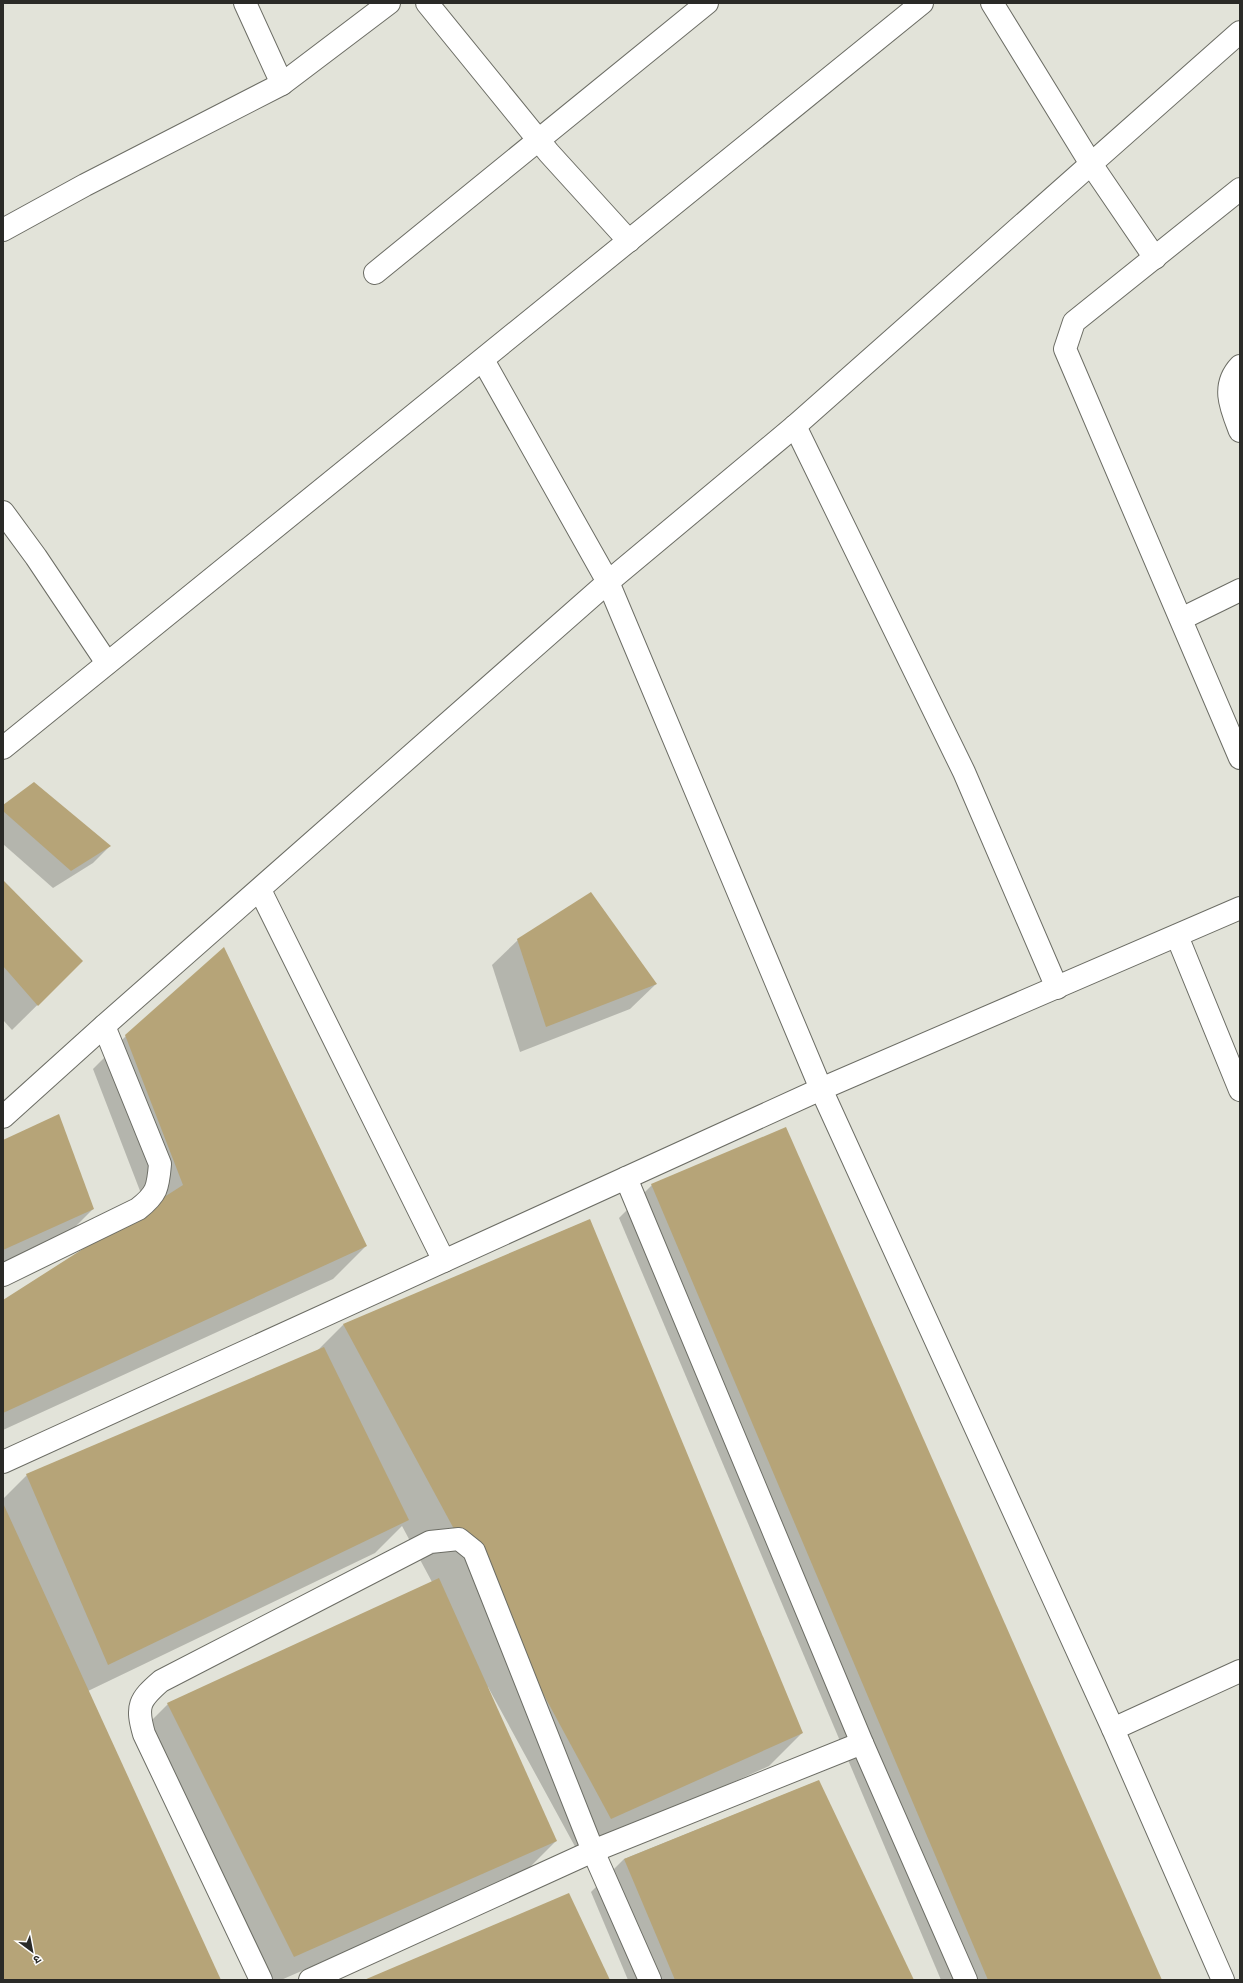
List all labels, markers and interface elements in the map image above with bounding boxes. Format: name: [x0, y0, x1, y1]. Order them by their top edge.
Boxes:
north arrow: [12, 1931, 52, 1971]
text: उ: [30, 1951, 43, 1967]

